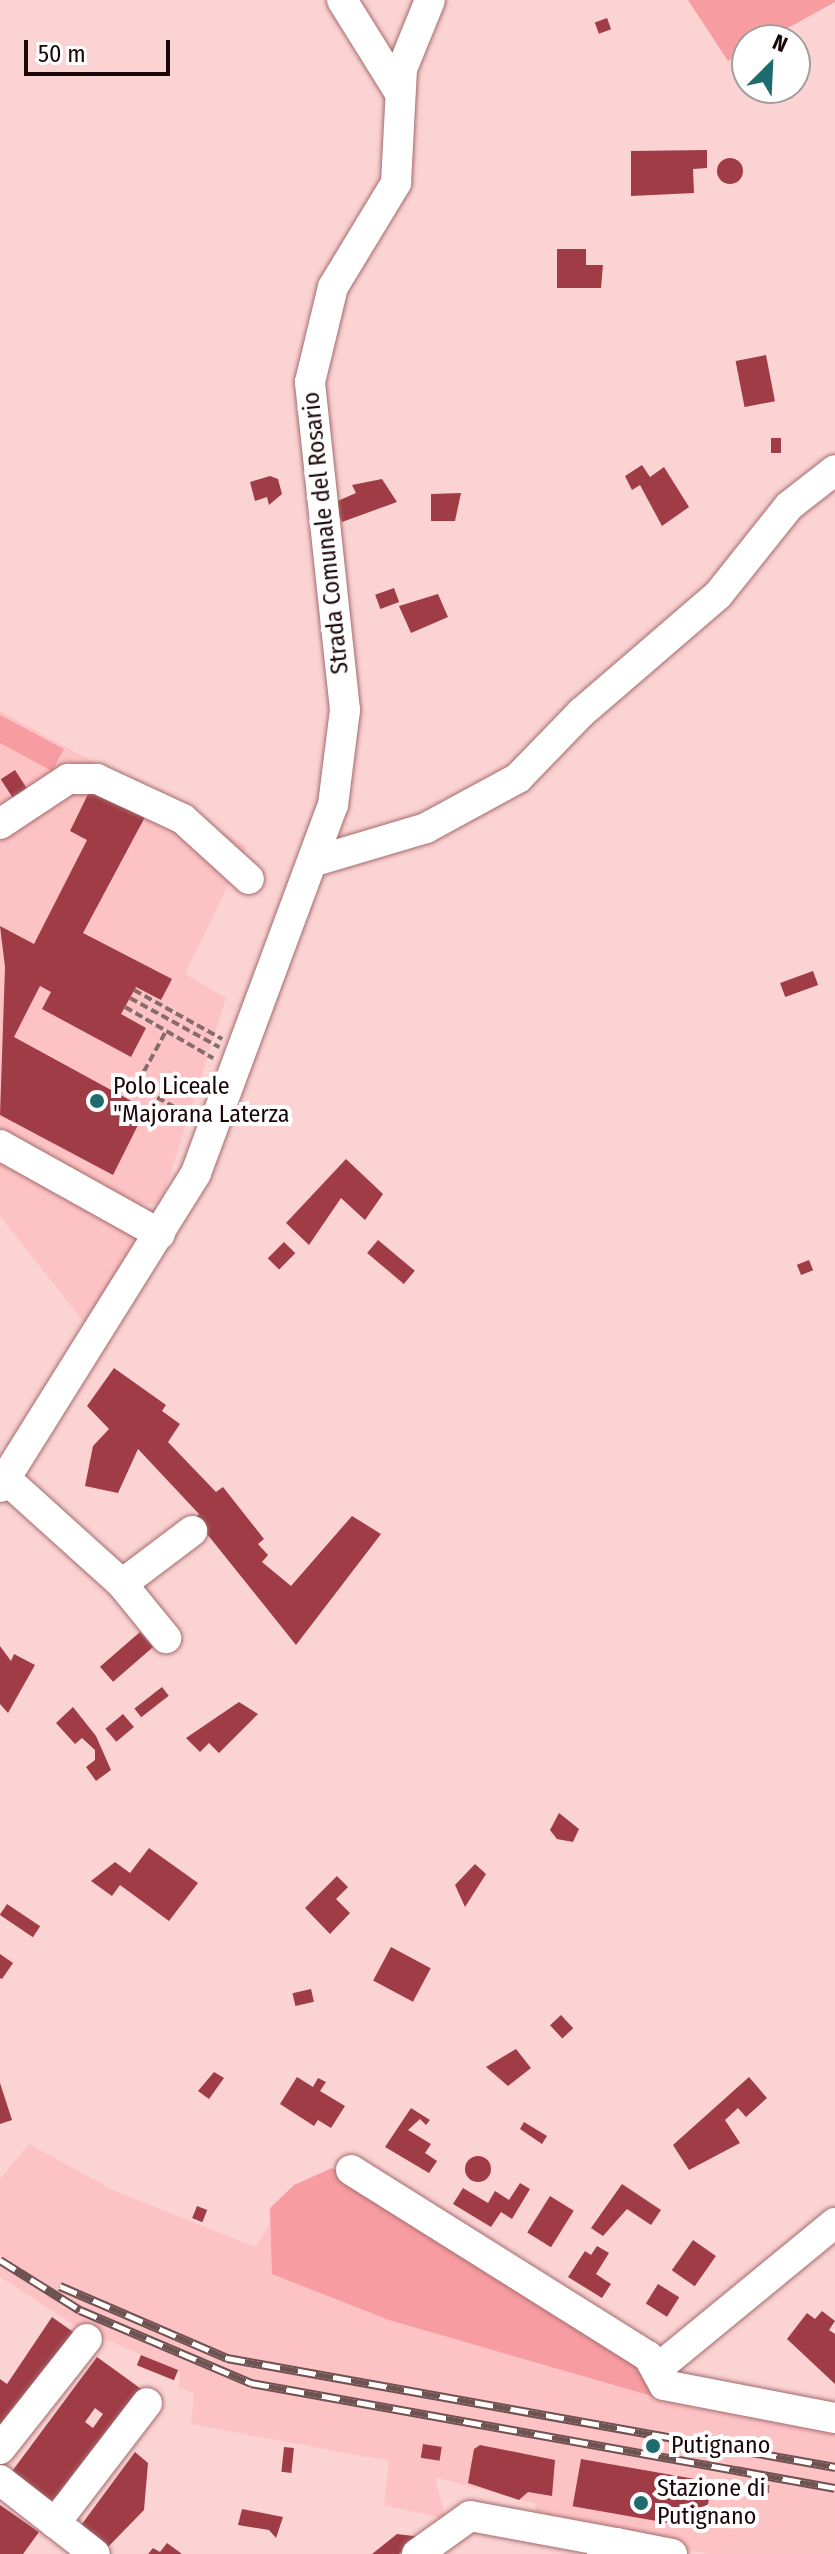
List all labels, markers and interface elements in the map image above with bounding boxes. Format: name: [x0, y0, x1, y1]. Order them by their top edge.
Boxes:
scale bar: [28, 24, 174, 74]
north arrow: [731, 24, 811, 104]
text: N: [769, 28, 792, 58]
text: 50 m: [38, 40, 86, 68]
street label: Strada Comunale del Rosario: [297, 390, 355, 676]
place label: Polo Liceale "Majorana Laterza: [113, 1073, 289, 1129]
marker: Polo Liceale "Majorana Laterza: [88, 1092, 106, 1110]
place label: Putignano: [671, 2432, 770, 2460]
marker: Putignano: [642, 2435, 664, 2457]
place label: Stazione di Putignano: [657, 2475, 766, 2531]
marker: Stazione di Putignano: [632, 2494, 650, 2512]

